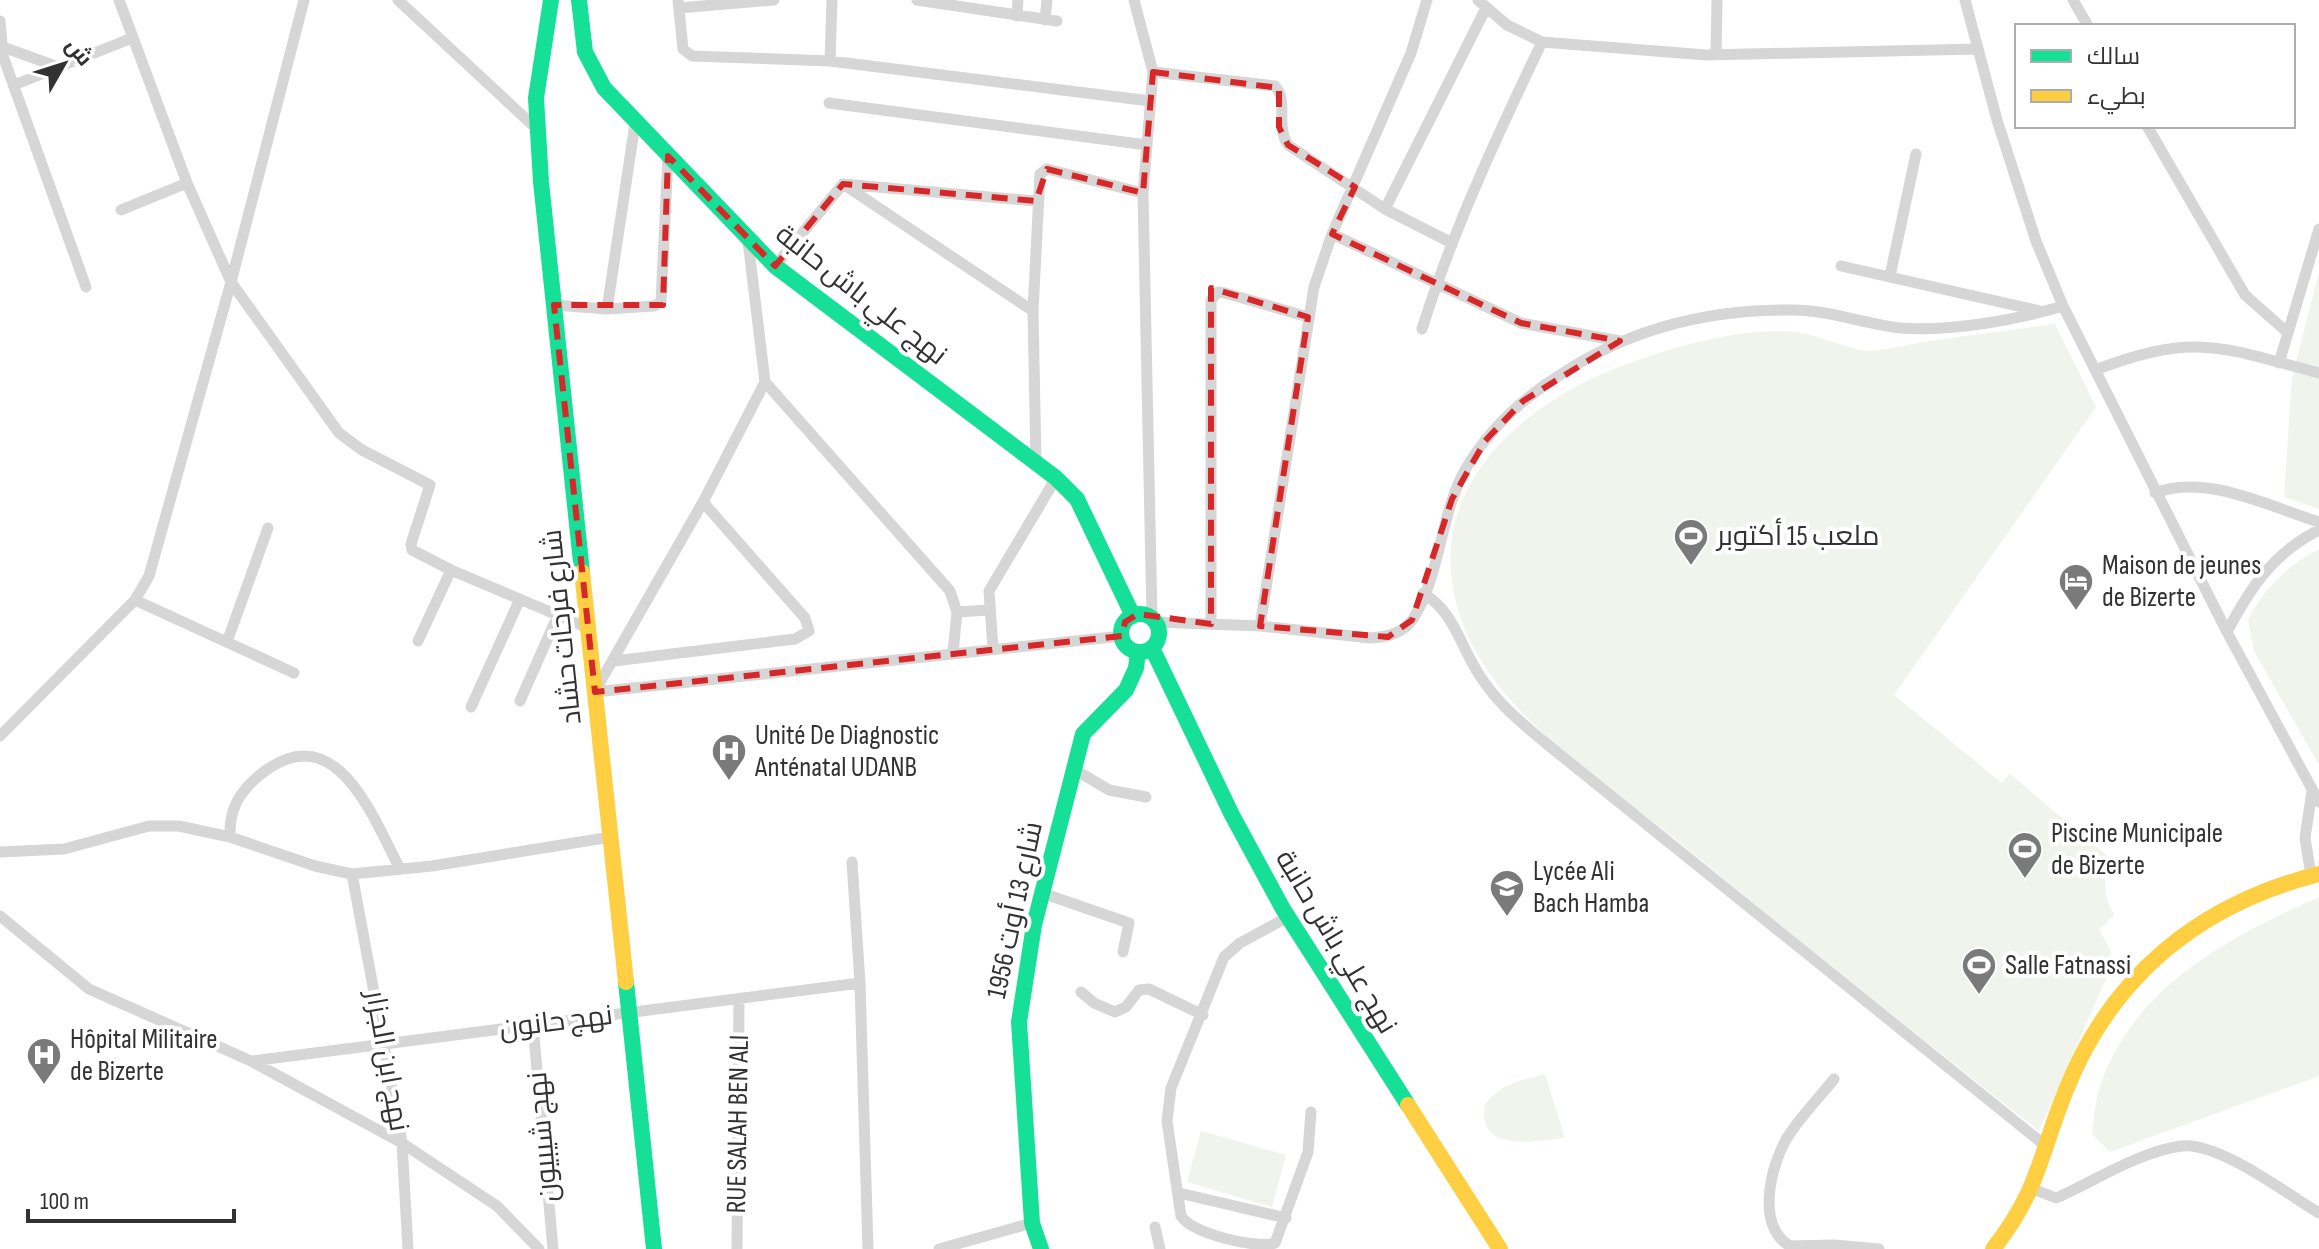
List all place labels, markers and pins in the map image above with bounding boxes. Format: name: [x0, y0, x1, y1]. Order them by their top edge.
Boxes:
sports icon: ملعب 15 أكتوبر: [1672, 517, 1710, 567]
place label: ملعب 15 أكتوبر: [1715, 518, 1880, 553]
place label: Maison de jeunes de Bizerte: [2102, 549, 2261, 614]
hotel icon: Maison de jeunes de Bizerte: [2057, 562, 2095, 612]
place label: Unité De Diagnostic Anténatal UDANB: [754, 719, 939, 784]
hospital icon: Unité De Diagnostic Anténatal UDANB: [710, 732, 748, 782]
place label: Piscine Municipale de Bizerte: [2051, 817, 2223, 882]
sports icon: Piscine Municipale de Bizerte: [2006, 830, 2044, 880]
place label: Lycée Ali Bach Hamba: [1533, 855, 1649, 920]
school or university icon: Lycée Ali Bach Hamba: [1488, 868, 1526, 918]
sports icon: Salle Fatnassi: [1960, 946, 1998, 996]
place label: Salle Fatnassi: [2005, 949, 2131, 982]
place label: Hôpital Militaire de Bizerte: [70, 1023, 218, 1088]
hospital icon: Hôpital Militaire de Bizerte: [25, 1036, 63, 1086]

